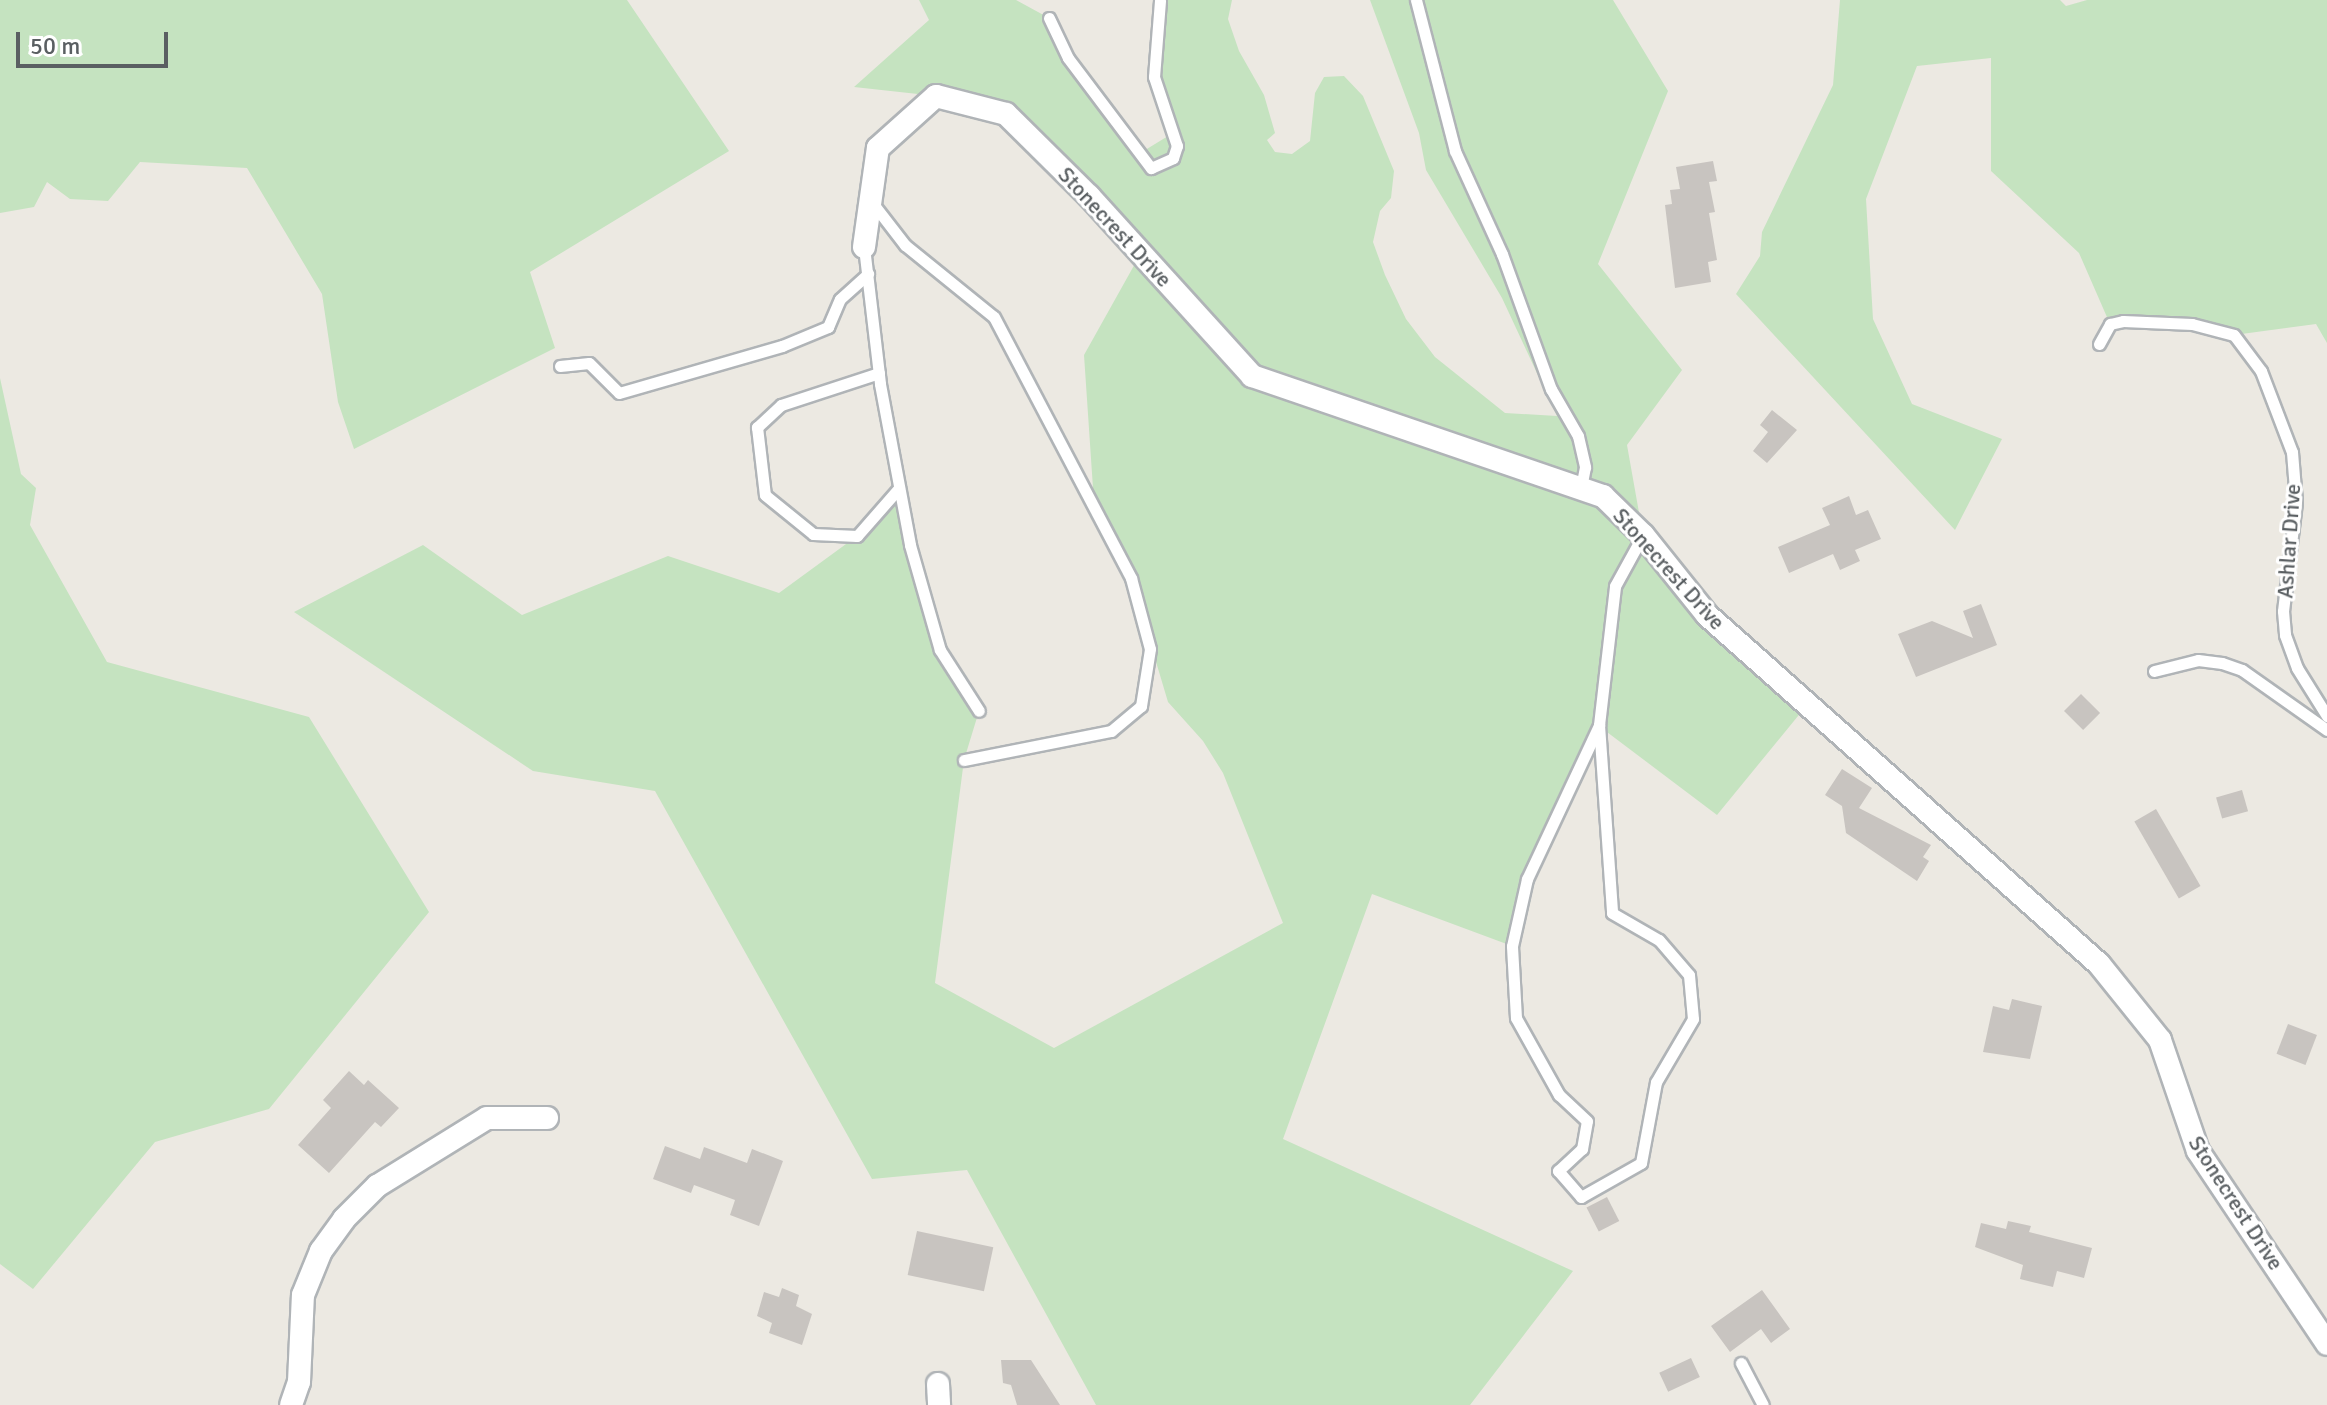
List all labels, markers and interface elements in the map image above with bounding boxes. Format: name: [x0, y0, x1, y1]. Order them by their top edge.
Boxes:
scale bar: [20, 16, 172, 66]
text: 50 m: [30, 31, 80, 61]
street label: Stonecrest Drive: [1053, 161, 1177, 293]
street label: Ashlar Drive: [2272, 483, 2306, 599]
street label: Stonecrest Drive: [1607, 503, 1731, 635]
street label: Stonecrest Drive: [2183, 1131, 2289, 1275]

